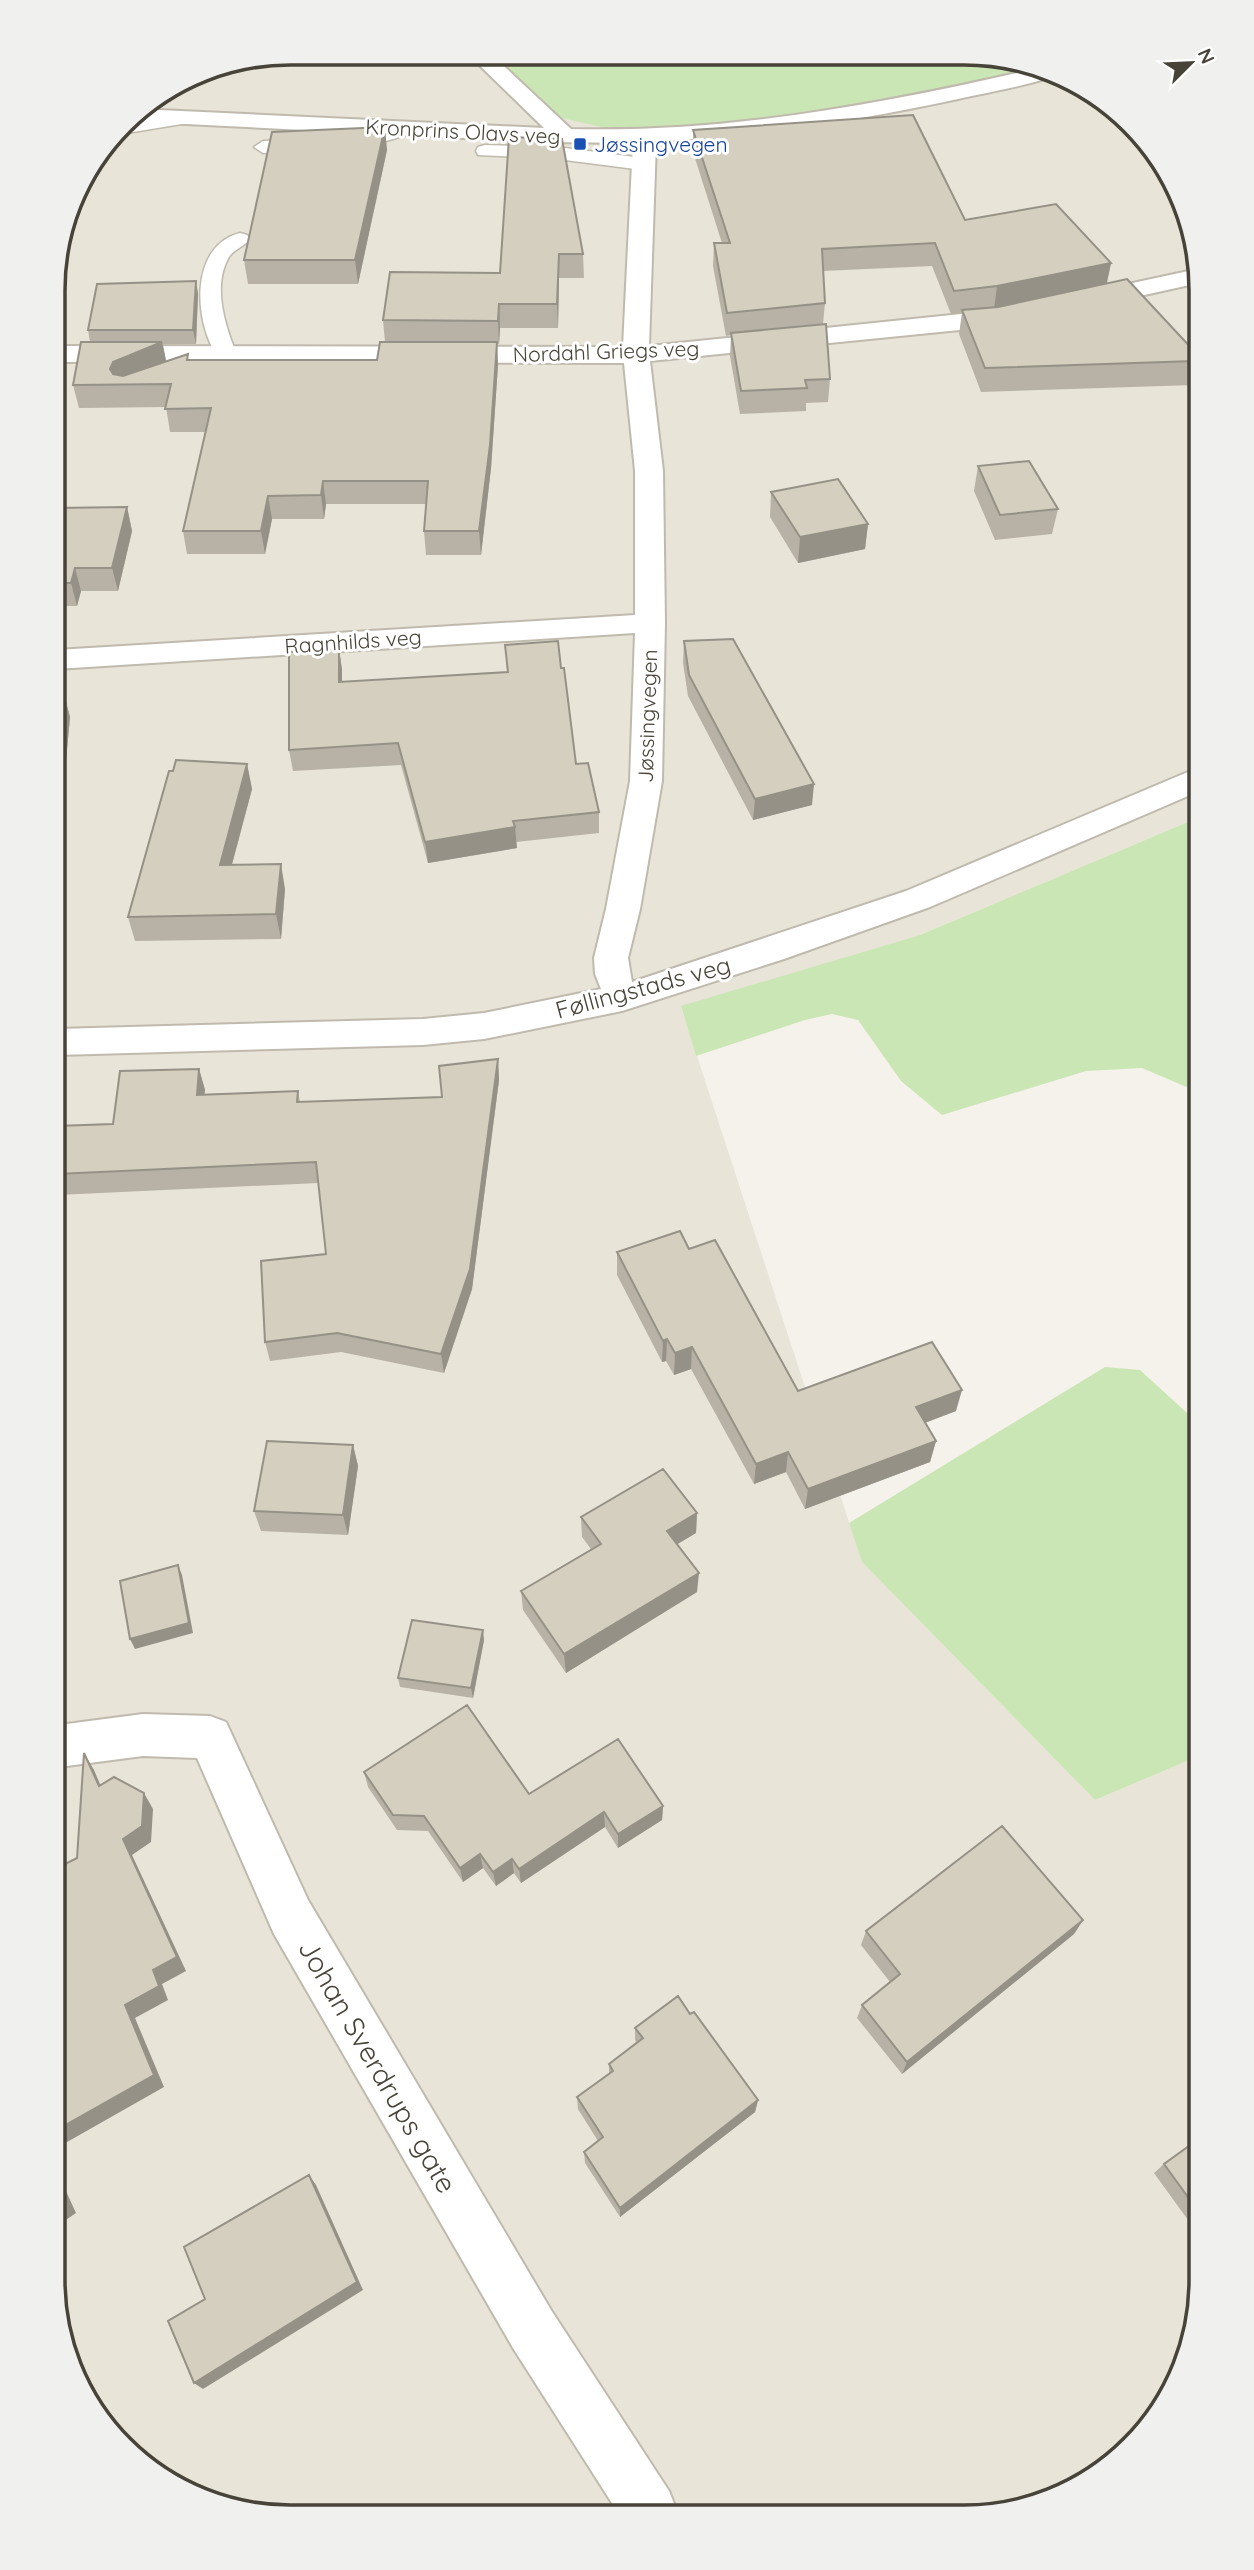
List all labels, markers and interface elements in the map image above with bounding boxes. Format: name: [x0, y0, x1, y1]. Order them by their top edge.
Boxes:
north arrow: [1156, 28, 1226, 98]
text: N: [1193, 45, 1220, 67]
street label: Kronprins Olavs veg: [365, 113, 561, 149]
place label: Jøssingvegen: [594, 131, 728, 157]
marker: Jøssingvegen: [572, 136, 588, 152]
street label: Nordahl Griegs veg: [512, 335, 700, 367]
street label: Ragnhilds veg: [284, 623, 422, 659]
street label: Jøssingvegen: [632, 649, 662, 783]
street label: Føllingstads veg: [552, 949, 734, 1025]
street label: Johan Sverdrups gate: [291, 1933, 465, 2199]

